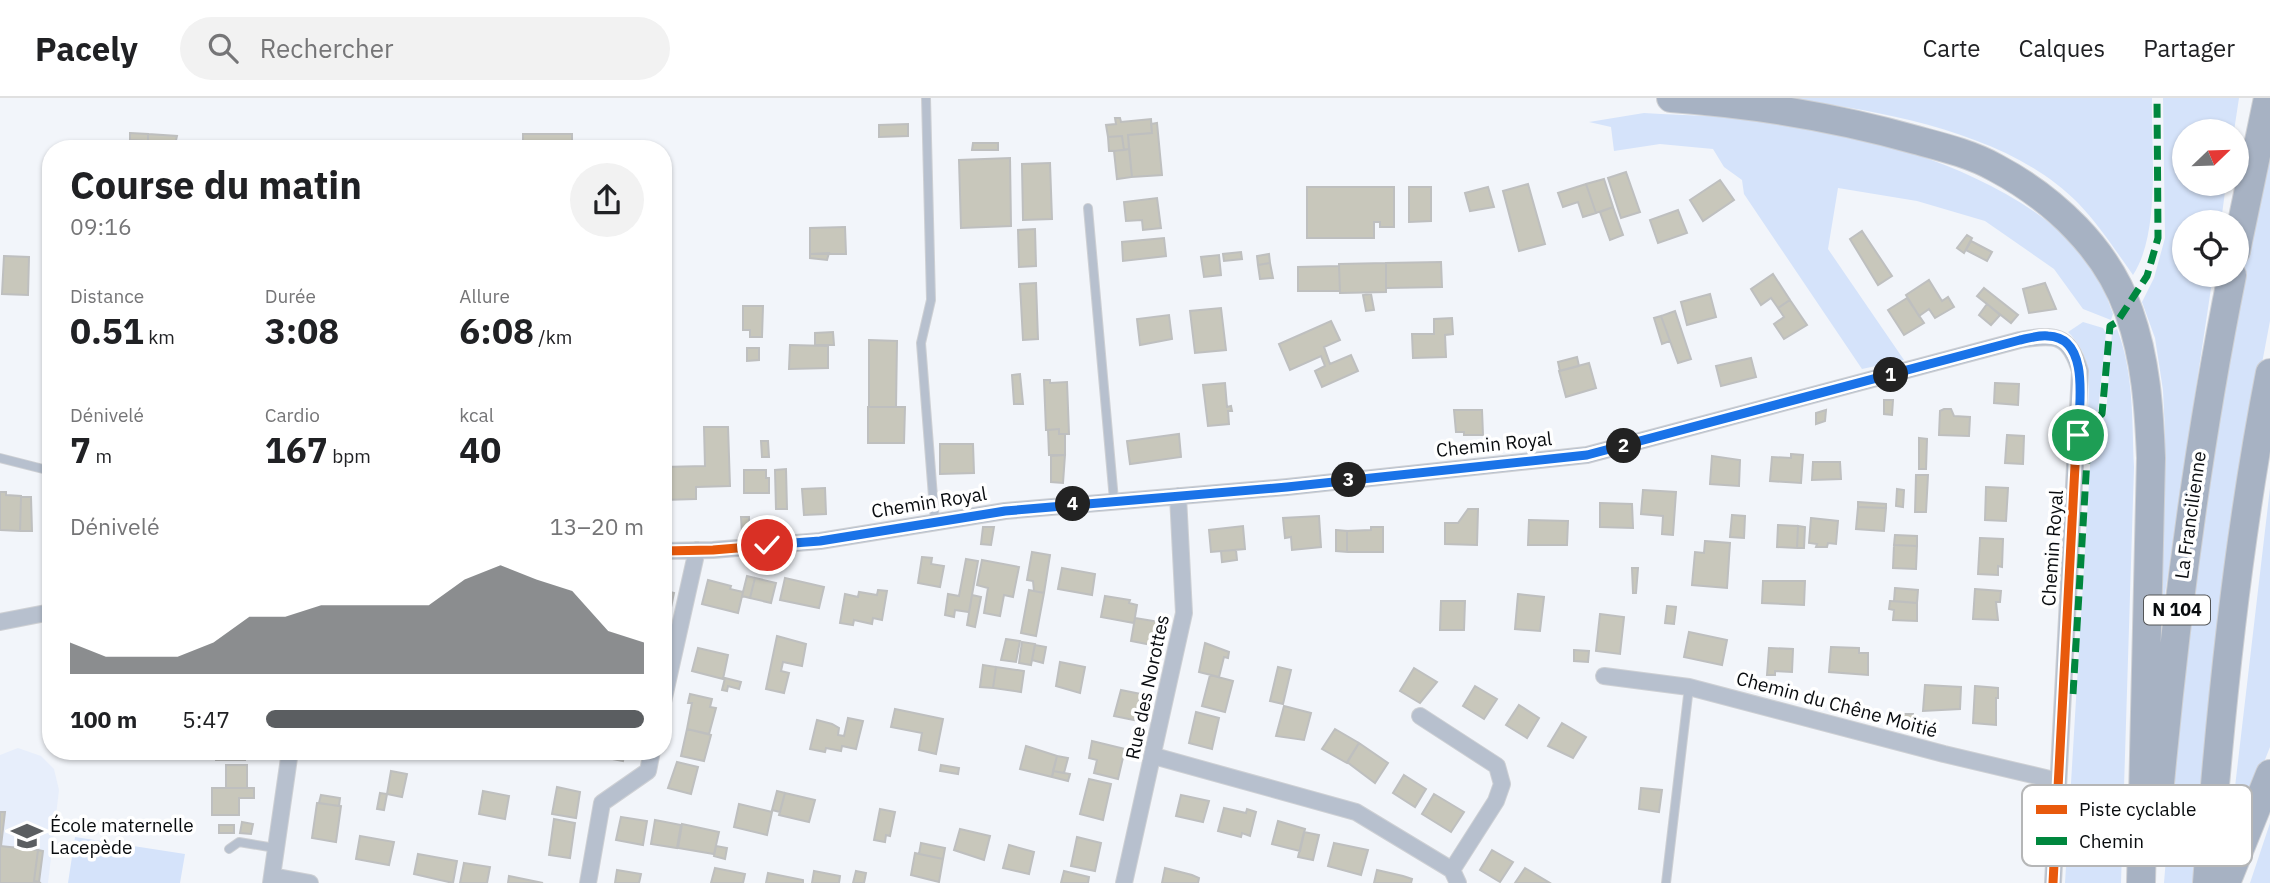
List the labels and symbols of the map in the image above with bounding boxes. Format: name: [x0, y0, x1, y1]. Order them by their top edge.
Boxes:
north arrow: [2172, 119, 2249, 196]
pin: 1: [1874, 358, 1909, 392]
pin: [2048, 405, 2108, 465]
street label: Chemin Royal: [1435, 426, 1553, 462]
pin: 2: [1606, 428, 1642, 464]
street label: La Francilienne: [2169, 450, 2211, 580]
pin: 3: [1332, 462, 1366, 498]
street label: Chemin Royal: [870, 481, 988, 523]
pin: 4: [1056, 486, 1090, 522]
street label: Chemin Royal: [2036, 489, 2068, 607]
pin: [737, 515, 797, 575]
road number: N 104: [2144, 596, 2210, 624]
street label: Rue des Norottes: [1120, 612, 1174, 762]
street label: Chemin du Chêne Moitié: [1734, 666, 1940, 742]
legend: [2022, 785, 2252, 866]
text: Piste cyclable: [2079, 797, 2196, 821]
place label: École maternelle Lacepède: [50, 813, 194, 859]
school or university icon: École maternelle Lacepède: [10, 819, 44, 853]
text: Chemin: [2079, 829, 2144, 853]

